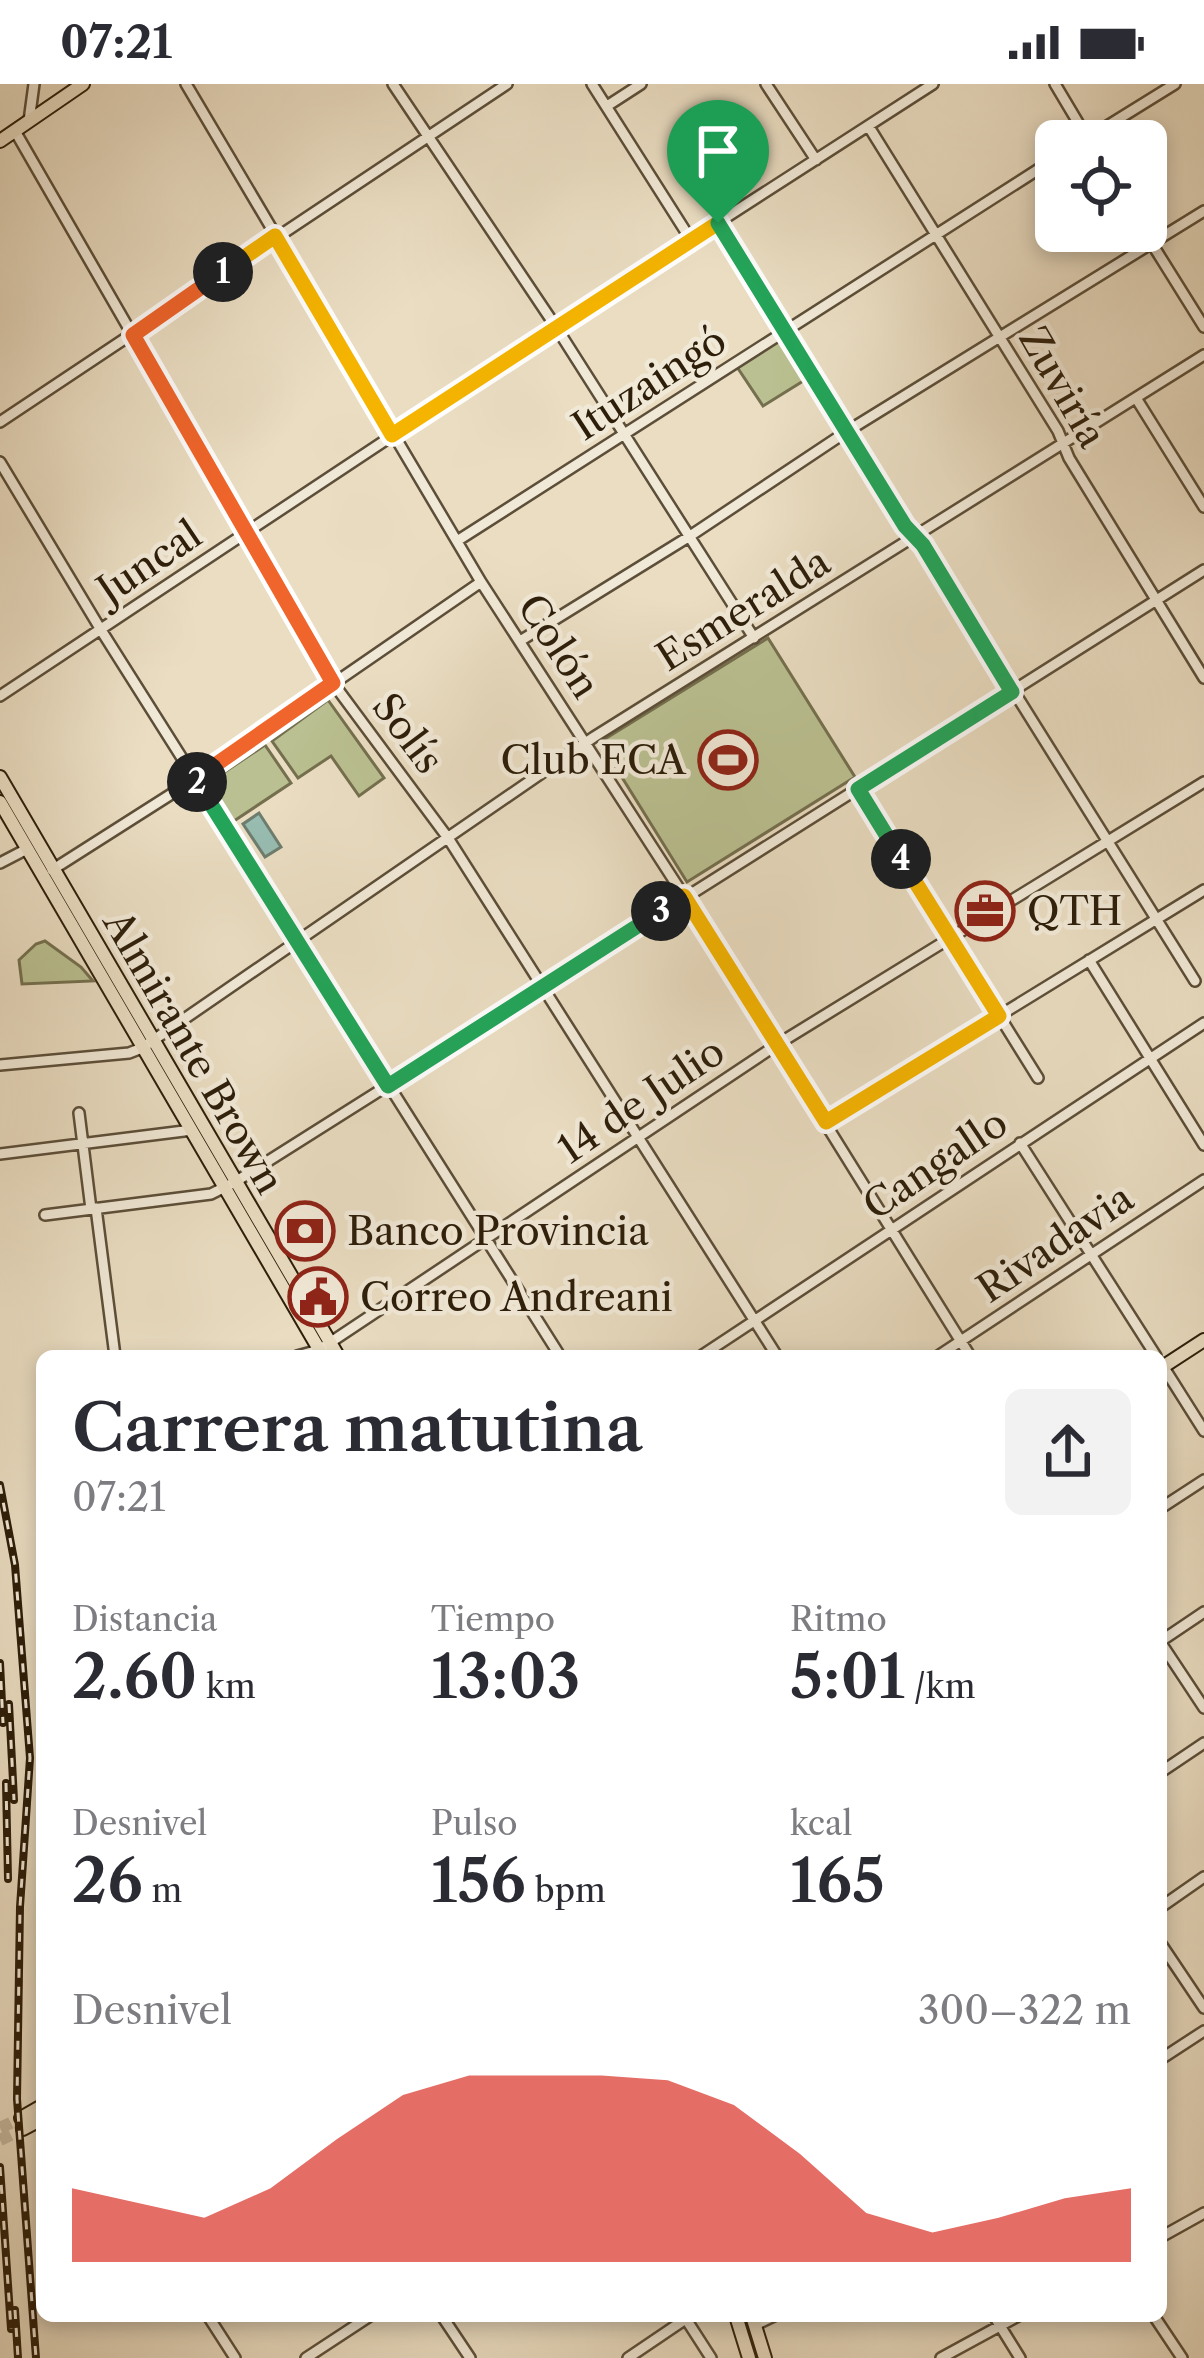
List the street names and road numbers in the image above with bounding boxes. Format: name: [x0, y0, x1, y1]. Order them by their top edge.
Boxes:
street label: Ituzaingó: [563, 316, 735, 450]
street label: Zuviría: [1009, 318, 1117, 456]
street label: Juncal: [83, 510, 210, 617]
street label: Esmeralda: [648, 537, 839, 681]
street label: Colón: [508, 585, 610, 707]
street label: Solís: [362, 684, 454, 782]
street label: Almirante Brown: [93, 901, 294, 1202]
street label: 14 de Julio: [549, 1027, 733, 1173]
street label: Cangallo: [854, 1098, 1016, 1230]
street label: Rivadavia: [968, 1173, 1142, 1312]

